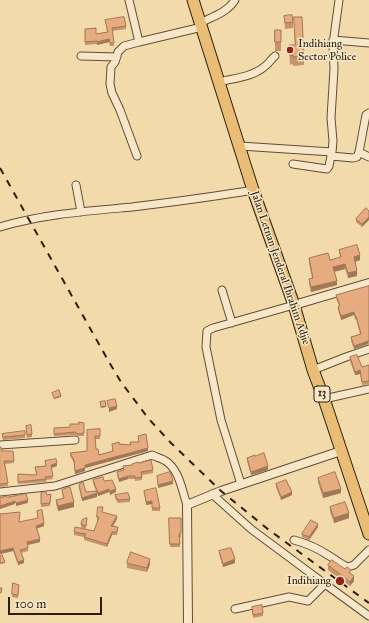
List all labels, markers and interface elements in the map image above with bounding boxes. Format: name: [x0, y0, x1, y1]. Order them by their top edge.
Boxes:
place label: Indihiang Sector Police: [298, 37, 356, 63]
marker: Indihiang Sector Police: [285, 45, 295, 55]
street label: Jalan Letnan Jenderal Ibrahim Adjie: [247, 189, 313, 347]
road number: 13: [314, 386, 330, 402]
place label: Indihiang: [287, 574, 331, 588]
marker: Indihiang: [334, 575, 346, 587]
scale bar: [10, 589, 104, 615]
text: 100 m: [15, 597, 46, 611]

